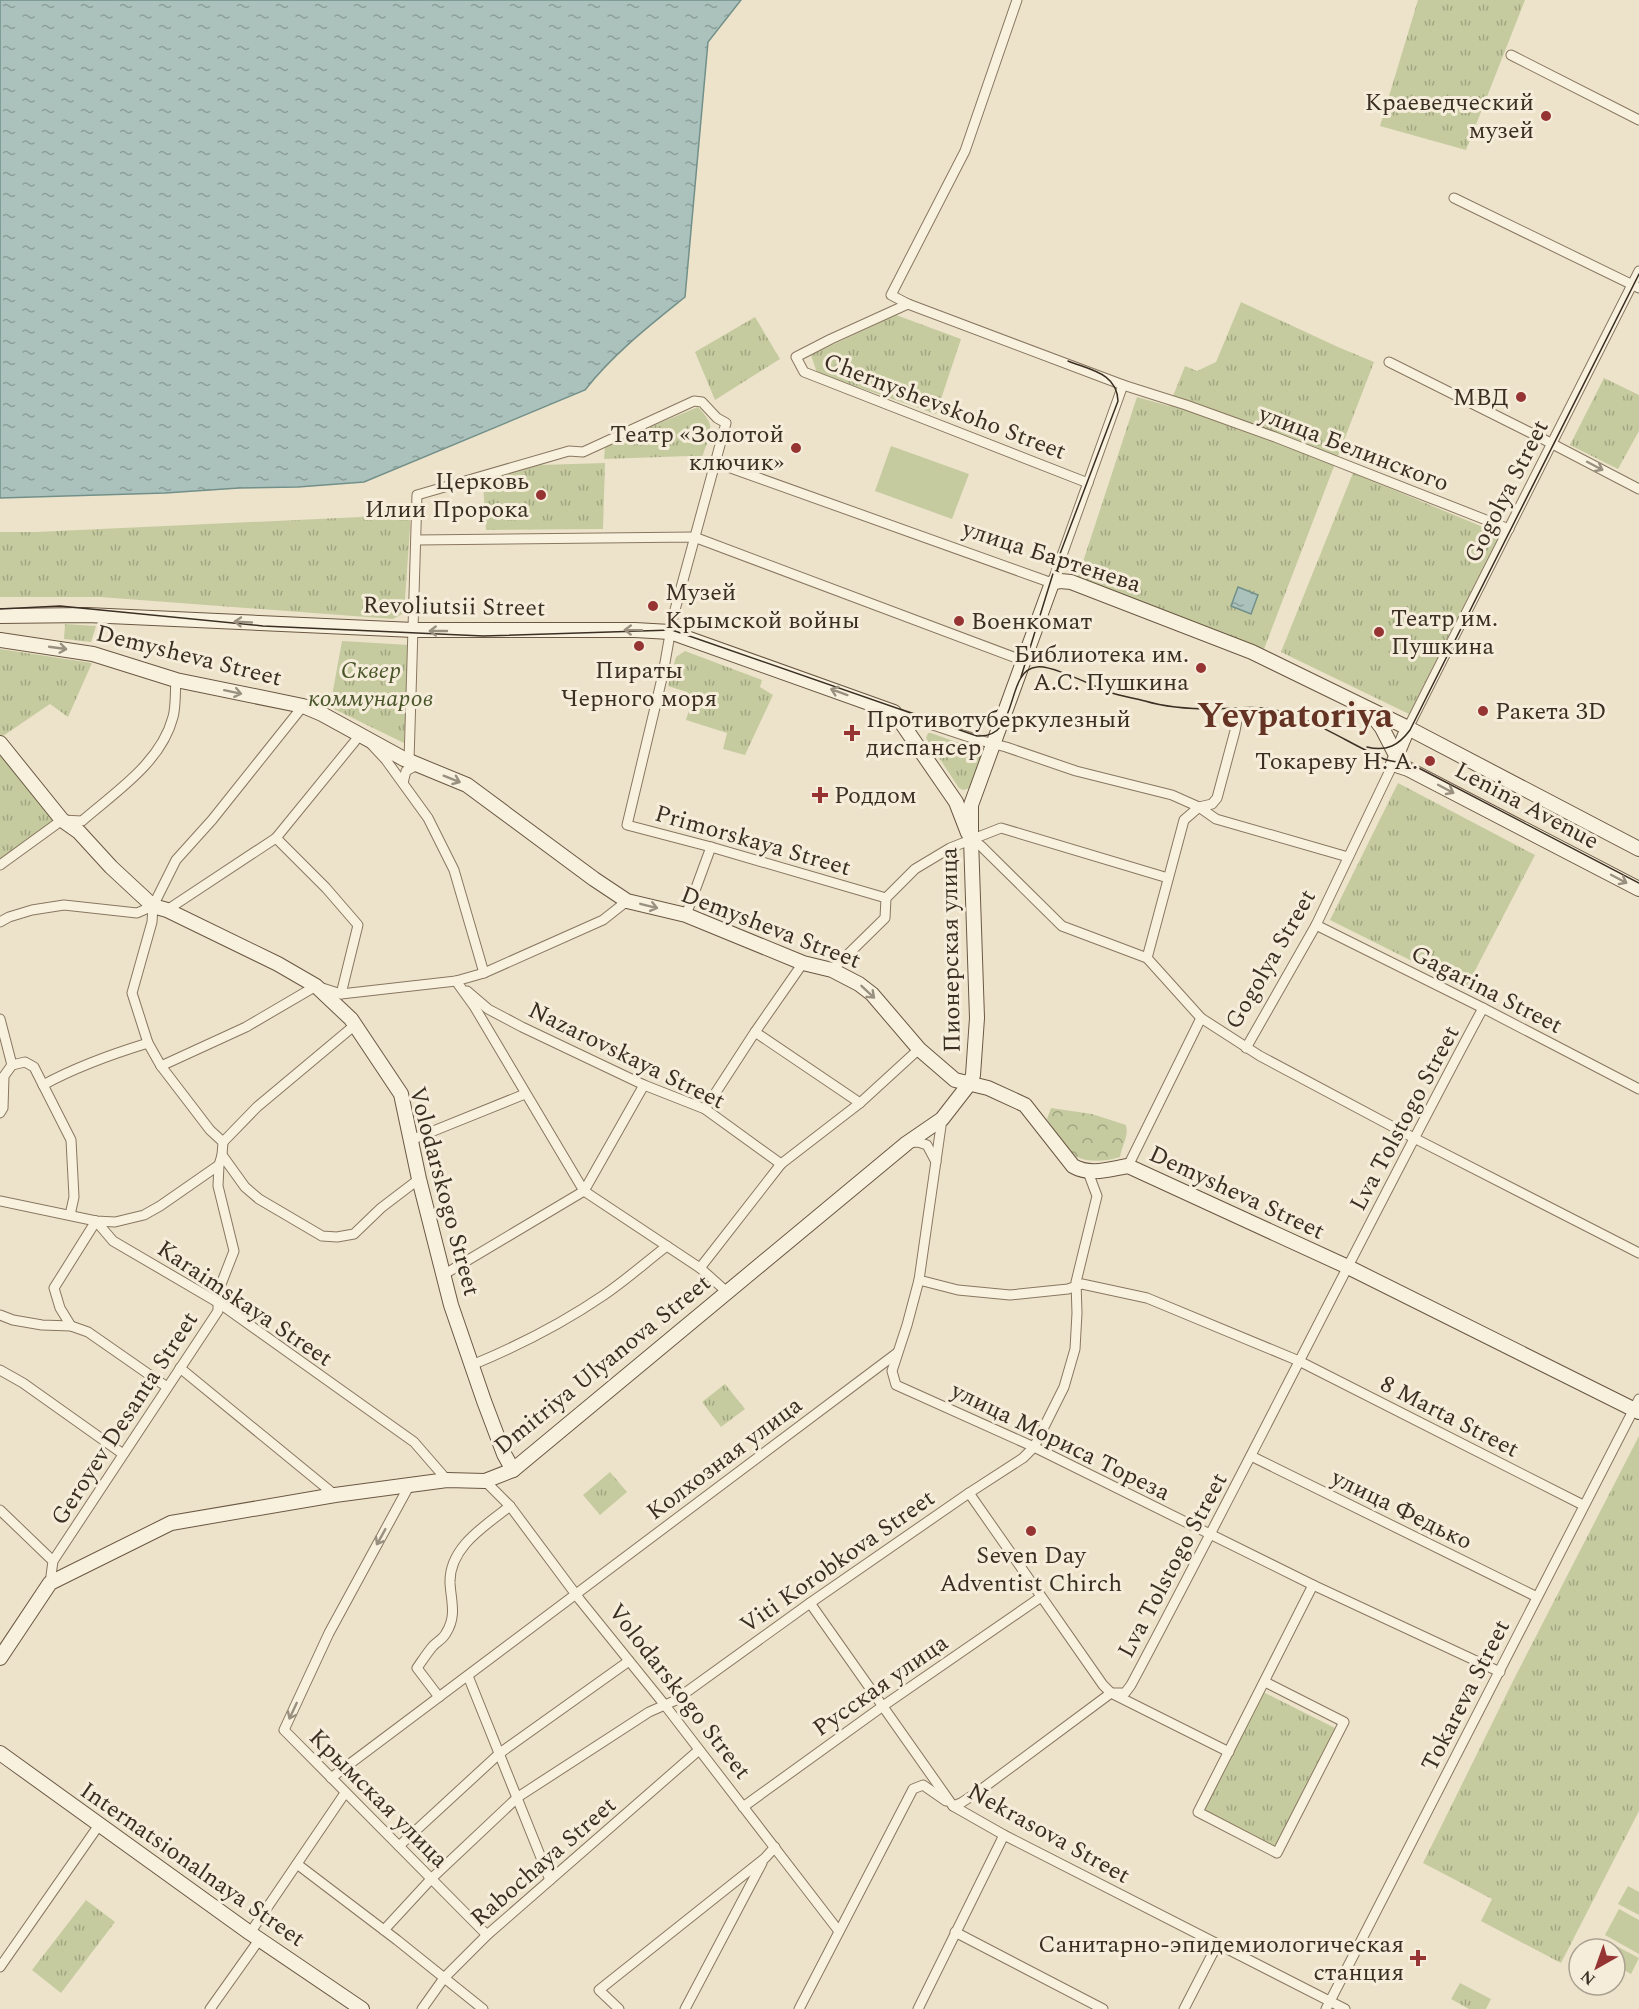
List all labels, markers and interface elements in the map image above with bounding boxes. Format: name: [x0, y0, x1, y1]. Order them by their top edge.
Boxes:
place label: Краеведческий музей: [1365, 85, 1534, 149]
marker: Краеведческий музей: [1539, 109, 1553, 123]
street label: Chernyshevskoho Street: [818, 344, 1071, 470]
place label: МВД: [1453, 380, 1509, 416]
marker: МВД: [1514, 390, 1528, 404]
street label: улица Белинского: [1252, 396, 1454, 502]
street label: Gogolya Street: [1455, 414, 1558, 569]
place label: Театр «Золотой ключик»: [610, 417, 784, 481]
marker: Театр «Золотой ключик»: [789, 441, 803, 455]
one-way arrow: [1586, 461, 1604, 473]
place label: Церковь Илии Пророка: [365, 464, 529, 528]
marker: Церковь Илии Пророка: [534, 488, 548, 502]
street label: улица Бартенева: [957, 511, 1146, 603]
place label: Музей Крымской войны: [665, 575, 860, 639]
street label: Revoliutsii Street: [362, 587, 546, 627]
marker: Музей Крымской войны: [646, 599, 660, 613]
place label: Театр им. Пушкина: [1391, 601, 1498, 665]
place label: Военкомат: [971, 604, 1092, 640]
marker: Военкомат: [952, 614, 966, 628]
street label: Demysheva Street: [92, 615, 285, 696]
one-way arrow: [234, 617, 254, 628]
one-way arrow: [624, 624, 643, 636]
one-way arrow: [429, 625, 449, 636]
marker: Театр им. Пушкина: [1372, 625, 1386, 639]
place label: Библиотека им. А.С. Пушкина: [1014, 637, 1189, 701]
marker: Пираты Черного моря: [632, 639, 646, 653]
one-way arrow: [47, 643, 67, 654]
park label: Сквер коммунаров: [308, 653, 434, 717]
place label: Пираты Черного моря: [561, 653, 717, 717]
marker: Библиотека им. А.С. Пушкина: [1194, 661, 1208, 675]
one-way arrow: [830, 686, 848, 697]
one-way arrow: [223, 687, 243, 698]
district label: Yevpatoriya: [1197, 689, 1394, 744]
place label: Ракета 3D: [1495, 694, 1606, 730]
place label: Противотуберкулезный диспансер: [866, 702, 1131, 766]
marker: Ракета 3D: [1476, 704, 1490, 718]
marker: Противотуберкулезный диспансер: [843, 724, 861, 742]
place label: Токареву Н. А.: [1255, 744, 1418, 780]
street label: Lenina Avenue: [1448, 753, 1605, 859]
marker: Токареву Н. А.: [1423, 754, 1437, 768]
one-way arrow: [442, 774, 461, 785]
place label: Роддом: [834, 778, 917, 814]
one-way arrow: [1437, 783, 1455, 795]
marker: Роддом: [811, 786, 829, 804]
street label: Primorskaya Street: [650, 796, 855, 886]
street label: Пионерская улица: [931, 847, 971, 1053]
one-way arrow: [1610, 873, 1627, 885]
street label: Demysheva Street: [675, 877, 866, 979]
street label: Gogolya Street: [1216, 883, 1326, 1036]
one-way arrow: [639, 901, 658, 913]
street label: Gagarina Street: [1404, 936, 1569, 1044]
one-way arrow: [861, 985, 876, 999]
street label: Nazarovskaya Street: [522, 993, 731, 1119]
street label: Lva Tolstogo Street: [1341, 1019, 1469, 1218]
street label: Volodarskogo Street: [399, 1083, 489, 1300]
street label: Demysheva Street: [1143, 1136, 1330, 1249]
street label: Karaimskaya Street: [149, 1231, 340, 1376]
street label: Dmitriya Ulyanova Street: [486, 1266, 719, 1464]
street label: Geroyev Desanta Street: [42, 1304, 208, 1533]
street label: 8 Marta Street: [1374, 1366, 1525, 1467]
street label: улица Мориса Тореза: [944, 1373, 1177, 1511]
street label: Колхозная улица: [639, 1388, 810, 1530]
street label: улица Федько: [1324, 1460, 1478, 1560]
street label: Lva Tolstogo Street: [1109, 1466, 1237, 1665]
street label: Viti Korobkova Street: [733, 1481, 942, 1643]
marker: Seven Day Adventist Chirch: [1024, 1524, 1038, 1538]
one-way arrow: [375, 1528, 387, 1545]
place label: Seven Day Adventist Chirch: [940, 1538, 1122, 1602]
street label: Volodarskogo Street: [599, 1596, 760, 1788]
street label: Tokareva Street: [1412, 1613, 1520, 1778]
street label: Русская улица: [805, 1625, 956, 1746]
one-way arrow: [286, 1702, 298, 1720]
street label: Крымская улица: [300, 1720, 457, 1877]
street label: Internatsionalnaya Street: [72, 1773, 313, 1956]
street label: Nekrasova Street: [961, 1774, 1137, 1894]
street label: Rabochaya Street: [463, 1788, 625, 1936]
place label: Санитарно-эпидемиологическая станция: [1038, 1927, 1404, 1991]
north arrow: [1567, 1937, 1627, 1997]
marker: Санитарно-эпидемиологическая станция: [1409, 1949, 1427, 1967]
text: N: [1575, 1964, 1601, 1991]

